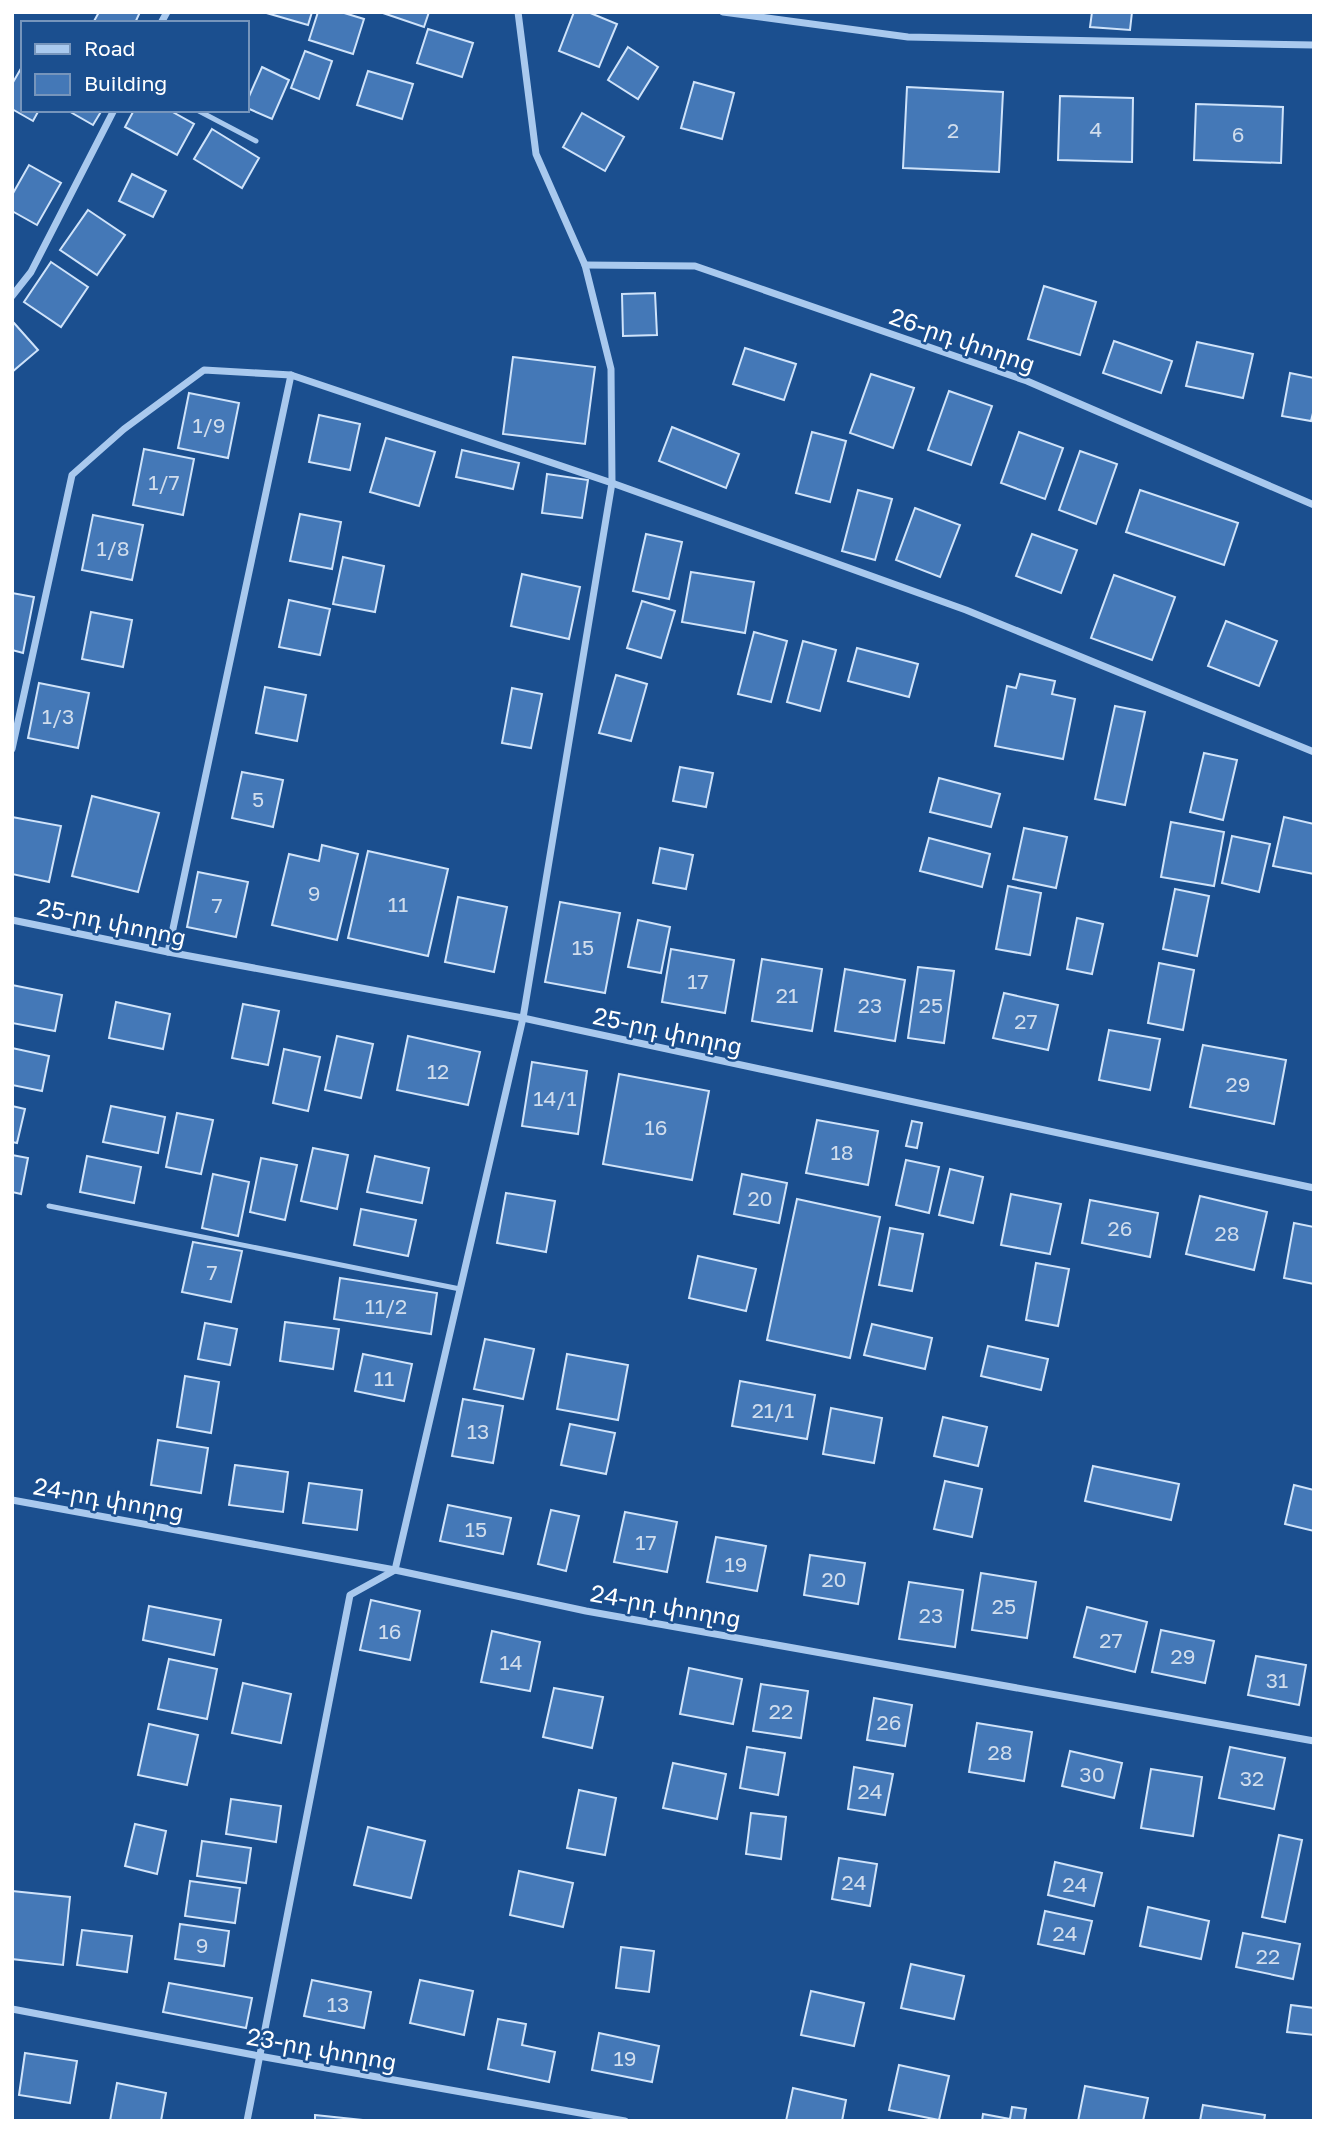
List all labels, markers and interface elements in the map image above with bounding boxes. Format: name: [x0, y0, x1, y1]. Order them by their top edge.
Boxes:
legend: [21, 21, 248, 112]
text: Road: [84, 35, 135, 61]
text: Building: [84, 70, 167, 96]
house number: 4: [1090, 116, 1102, 142]
house number: 2: [947, 117, 959, 143]
house number: 6: [1232, 121, 1244, 147]
street label: 26-րդ փողոց: [886, 300, 1040, 378]
house number: 1/9: [193, 412, 225, 438]
house number: 1/7: [148, 469, 180, 495]
house number: 1/8: [96, 535, 130, 561]
house number: 1/3: [42, 703, 74, 729]
house number: 5: [252, 786, 264, 812]
house number: 9: [308, 880, 320, 906]
street label: 25-րդ փողոց: [35, 891, 189, 952]
house number: 11: [388, 891, 408, 917]
house number: 7: [211, 892, 223, 918]
house number: 15: [572, 934, 594, 960]
house number: 17: [687, 968, 709, 994]
house number: 21: [776, 982, 798, 1008]
house number: 23: [858, 992, 882, 1018]
house number: 25: [919, 992, 943, 1018]
street label: 25-րդ փողոց: [591, 1000, 745, 1061]
house number: 27: [1014, 1008, 1038, 1034]
house number: 12: [427, 1058, 449, 1084]
house number: 29: [1226, 1071, 1250, 1097]
house number: 14/1: [533, 1085, 577, 1111]
house number: 16: [645, 1114, 667, 1140]
house number: 18: [831, 1139, 854, 1165]
house number: 20: [747, 1185, 773, 1211]
house number: 26: [1108, 1215, 1132, 1241]
house number: 28: [1215, 1220, 1240, 1246]
house number: 7: [206, 1259, 218, 1285]
house number: 11/2: [365, 1293, 407, 1319]
house number: 11: [374, 1365, 394, 1391]
house number: 21/1: [752, 1397, 794, 1423]
house number: 13: [467, 1418, 489, 1444]
street label: 24-րդ փողոց: [31, 1470, 187, 1527]
house number: 15: [465, 1516, 487, 1542]
house number: 17: [635, 1529, 657, 1555]
house number: 19: [725, 1551, 747, 1577]
house number: 20: [821, 1566, 847, 1592]
street label: 24-րդ փողոց: [588, 1577, 744, 1634]
house number: 25: [992, 1593, 1016, 1619]
house number: 23: [919, 1602, 943, 1628]
house number: 16: [379, 1618, 401, 1644]
house number: 27: [1099, 1627, 1123, 1653]
house number: 29: [1171, 1643, 1195, 1669]
house number: 14: [500, 1649, 523, 1675]
house number: 31: [1266, 1667, 1288, 1693]
house number: 22: [769, 1698, 793, 1724]
house number: 26: [877, 1709, 901, 1735]
house number: 28: [988, 1739, 1013, 1765]
house number: 30: [1079, 1761, 1105, 1787]
house number: 32: [1240, 1765, 1264, 1791]
house number: 24: [858, 1778, 883, 1804]
house number: 24: [842, 1869, 867, 1895]
house number: 24: [1063, 1871, 1088, 1897]
house number: 24: [1053, 1920, 1078, 1946]
house number: 9: [196, 1932, 208, 1958]
house number: 22: [1256, 1943, 1280, 1969]
house number: 13: [327, 1991, 349, 2017]
street label: 23-րդ փողոց: [244, 2021, 399, 2076]
house number: 19: [614, 2045, 636, 2071]

